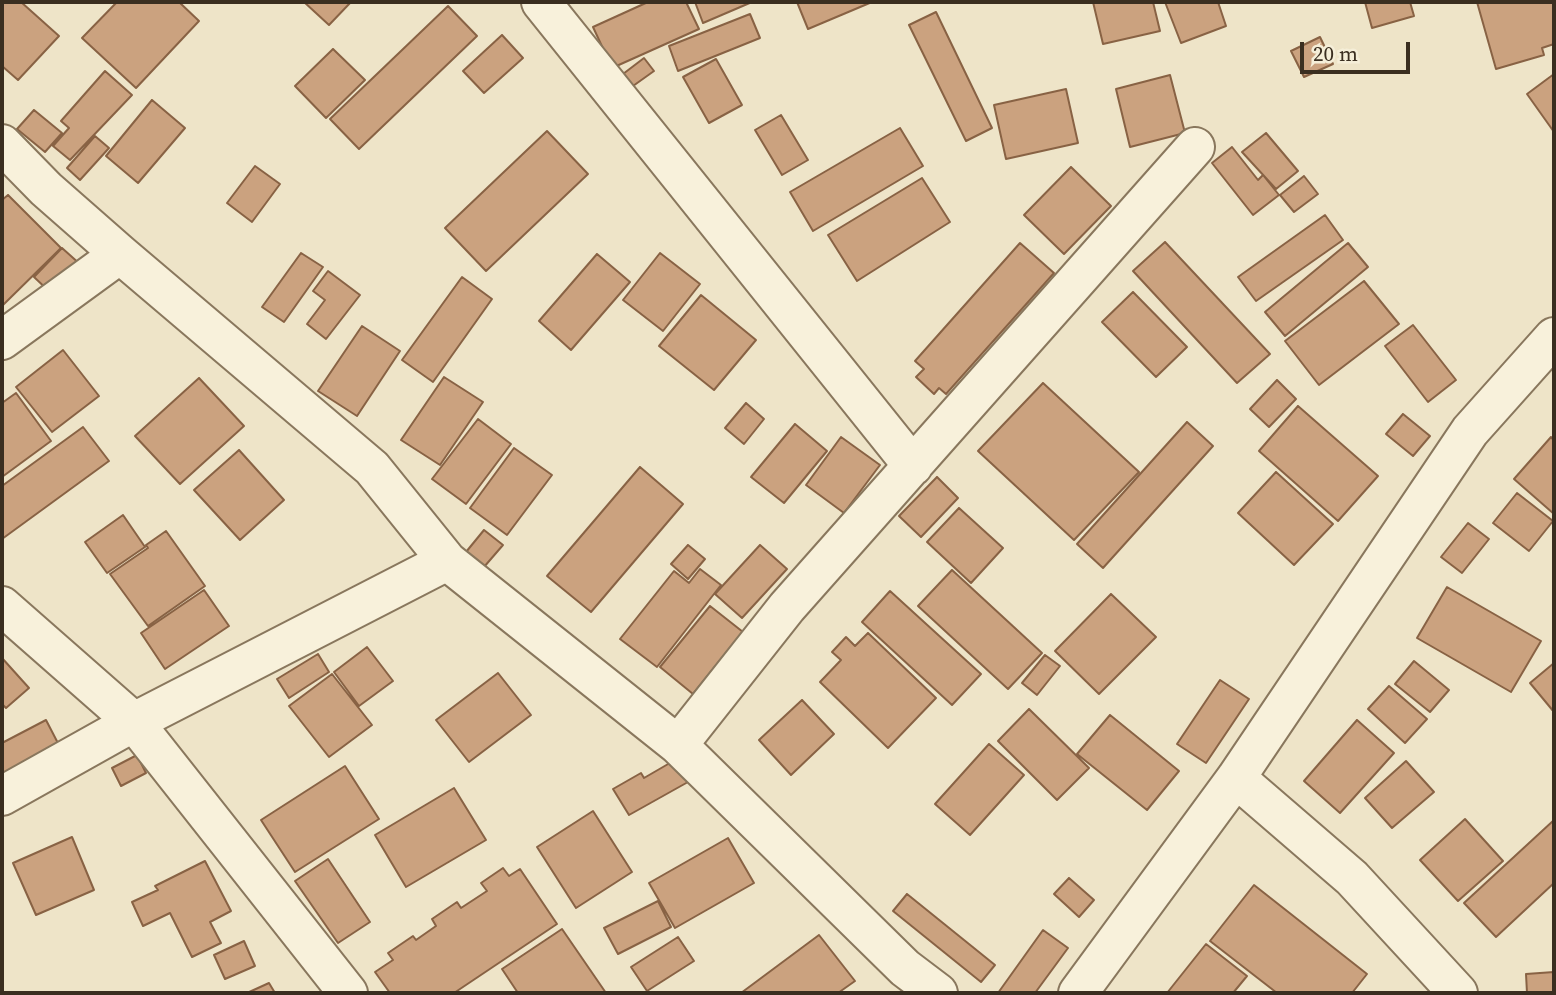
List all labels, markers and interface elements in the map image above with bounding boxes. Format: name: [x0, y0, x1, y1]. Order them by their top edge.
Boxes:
scale bar: [1304, 28, 1414, 72]
text: 20 m: [1313, 39, 1358, 68]

